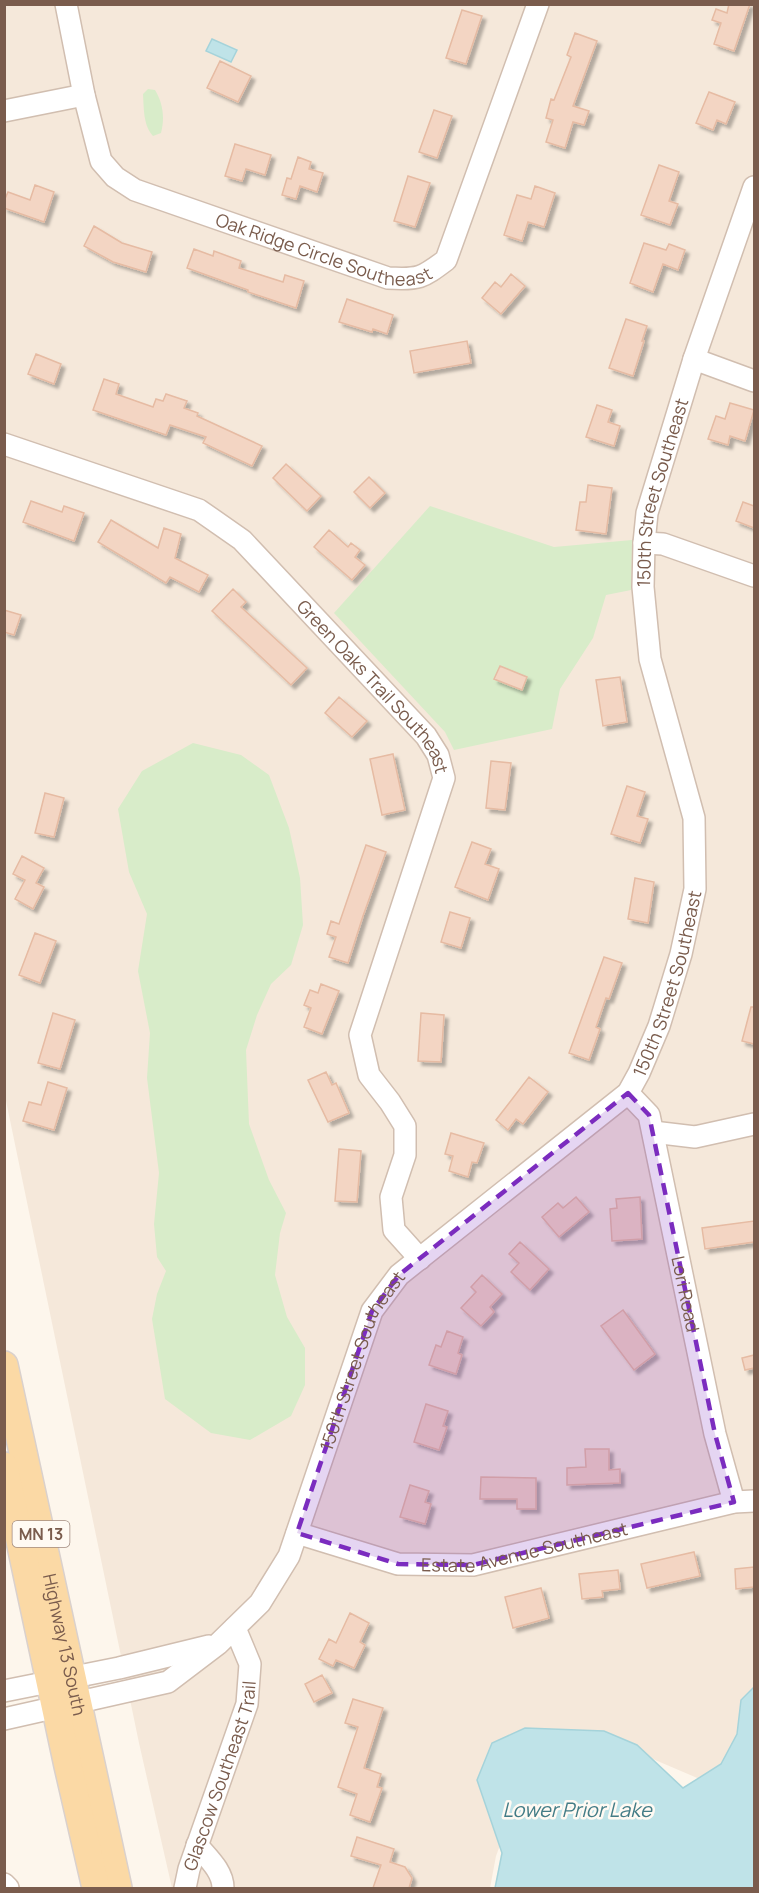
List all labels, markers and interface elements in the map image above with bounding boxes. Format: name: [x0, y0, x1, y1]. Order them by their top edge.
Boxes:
street label: Oak Ridge Circle Southeast: [213, 207, 436, 291]
street label: 150th Street Southeast: [631, 395, 693, 587]
street label: Green Oaks Trail Southeast: [292, 594, 454, 776]
street label: 150th Street Southeast: [627, 888, 706, 1080]
street label: Lori Road: [666, 1254, 706, 1334]
street label: 150th Street Southeast: [314, 1266, 410, 1454]
street label: Estate Avenue Southeast: [421, 1516, 630, 1577]
road number: MN 13: [12, 1521, 70, 1547]
street label: Highway 13 South: [38, 1571, 92, 1718]
street label: Glascow Southeast Trail: [177, 1680, 261, 1874]
water label: Lower Prior Lake: [502, 1796, 653, 1823]

